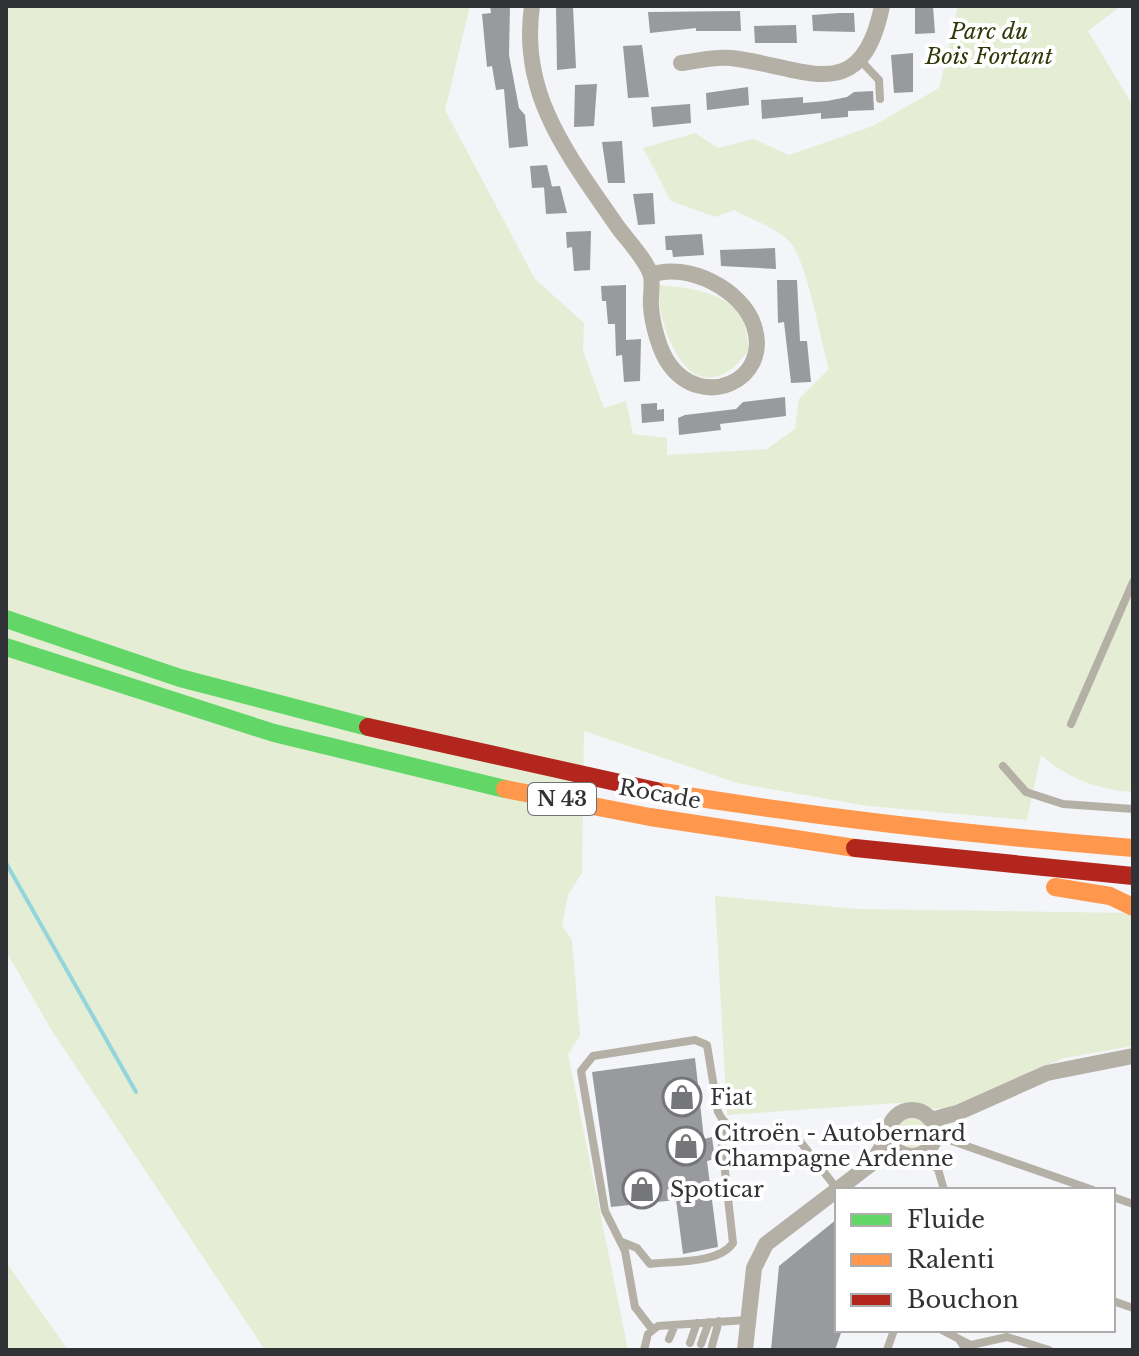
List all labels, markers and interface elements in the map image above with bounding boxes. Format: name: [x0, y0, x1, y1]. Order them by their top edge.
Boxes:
park label: Parc du Bois Fortant: [924, 18, 1053, 70]
street label: Rocade: [617, 774, 703, 814]
road number: N 43: [528, 783, 596, 815]
shop icon: Fiat: [661, 1076, 703, 1118]
place label: Fiat: [710, 1084, 753, 1111]
place label: Citroën - Autobernard Champagne Ardenne: [714, 1120, 966, 1172]
shop icon: Citroën - Autobernard Champagne Ardenne: [665, 1125, 707, 1167]
shop icon: Spoticar: [621, 1168, 663, 1210]
place label: Spoticar: [670, 1176, 764, 1203]
legend: [835, 1188, 1115, 1332]
text: Fluide: [907, 1205, 985, 1234]
text: Ralenti: [907, 1245, 995, 1274]
text: Bouchon: [907, 1285, 1019, 1314]

